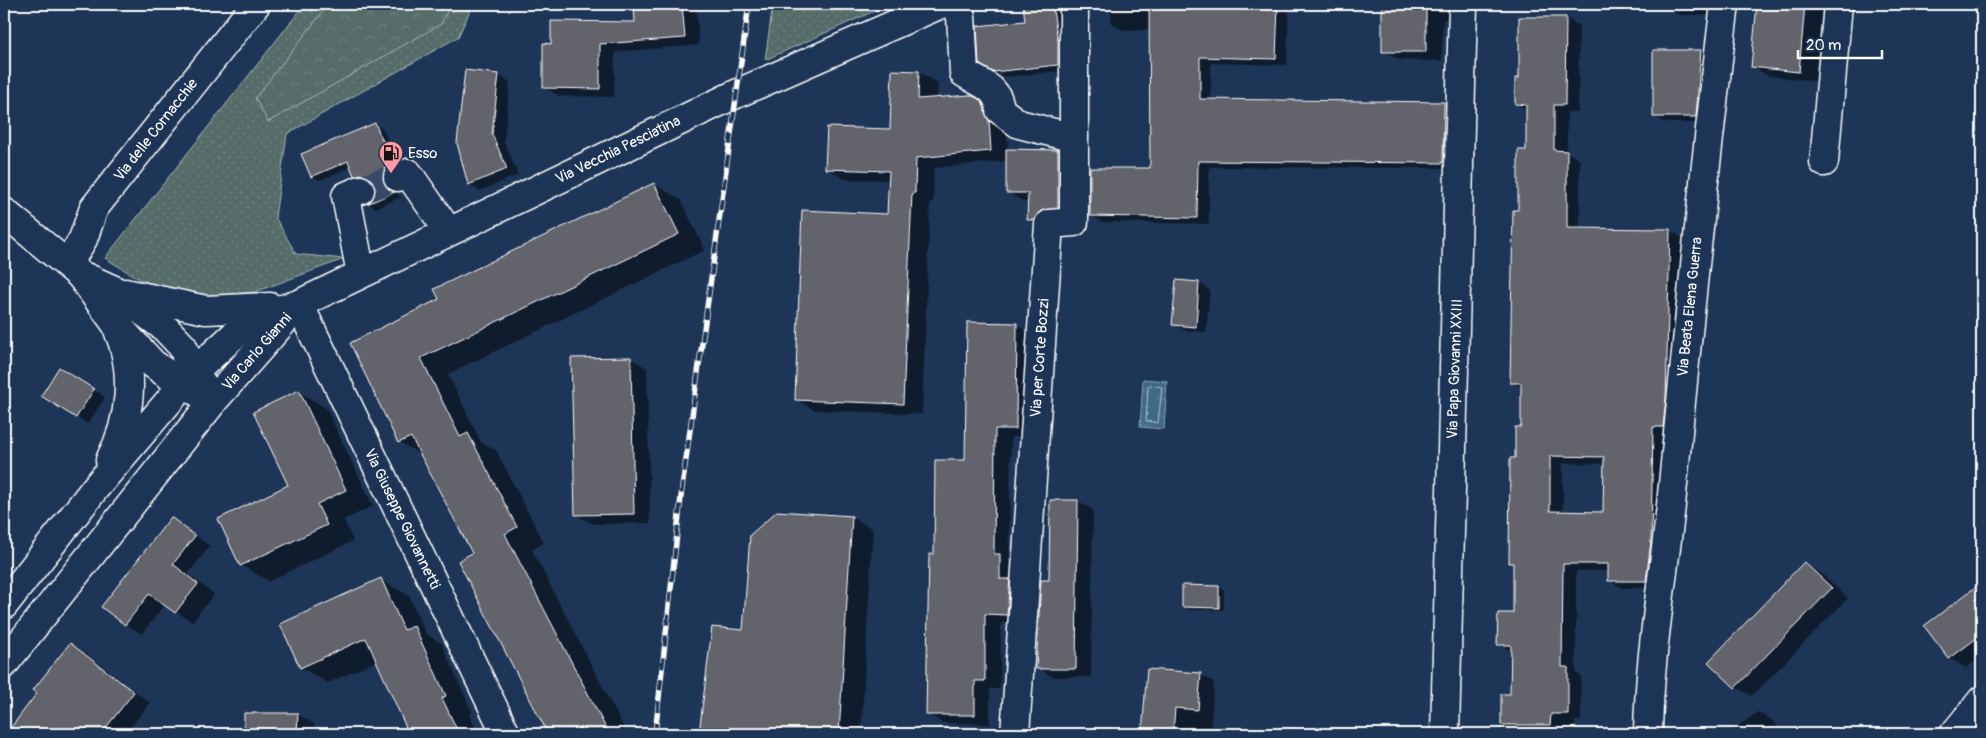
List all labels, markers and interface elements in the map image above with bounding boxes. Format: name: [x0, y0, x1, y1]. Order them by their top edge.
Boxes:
scale bar: [1798, 28, 1882, 60]
text: 20 m: [1806, 36, 1841, 55]
street label: Via delle Cornacchie: [110, 74, 202, 185]
street label: Via Vecchia Pesciatina: [552, 111, 684, 189]
fuel station icon: Esso: [378, 140, 404, 174]
place label: Esso: [408, 144, 437, 163]
street label: Via Beata Elena Guerra: [1673, 236, 1707, 378]
street label: Via per Corte Bozzi: [1026, 298, 1054, 418]
street label: Via Papa Giovanni XXIII: [1443, 299, 1467, 439]
street label: Via Carlo Gianni: [218, 309, 296, 395]
street label: Via Giuseppe Giovannetti: [360, 446, 444, 593]

